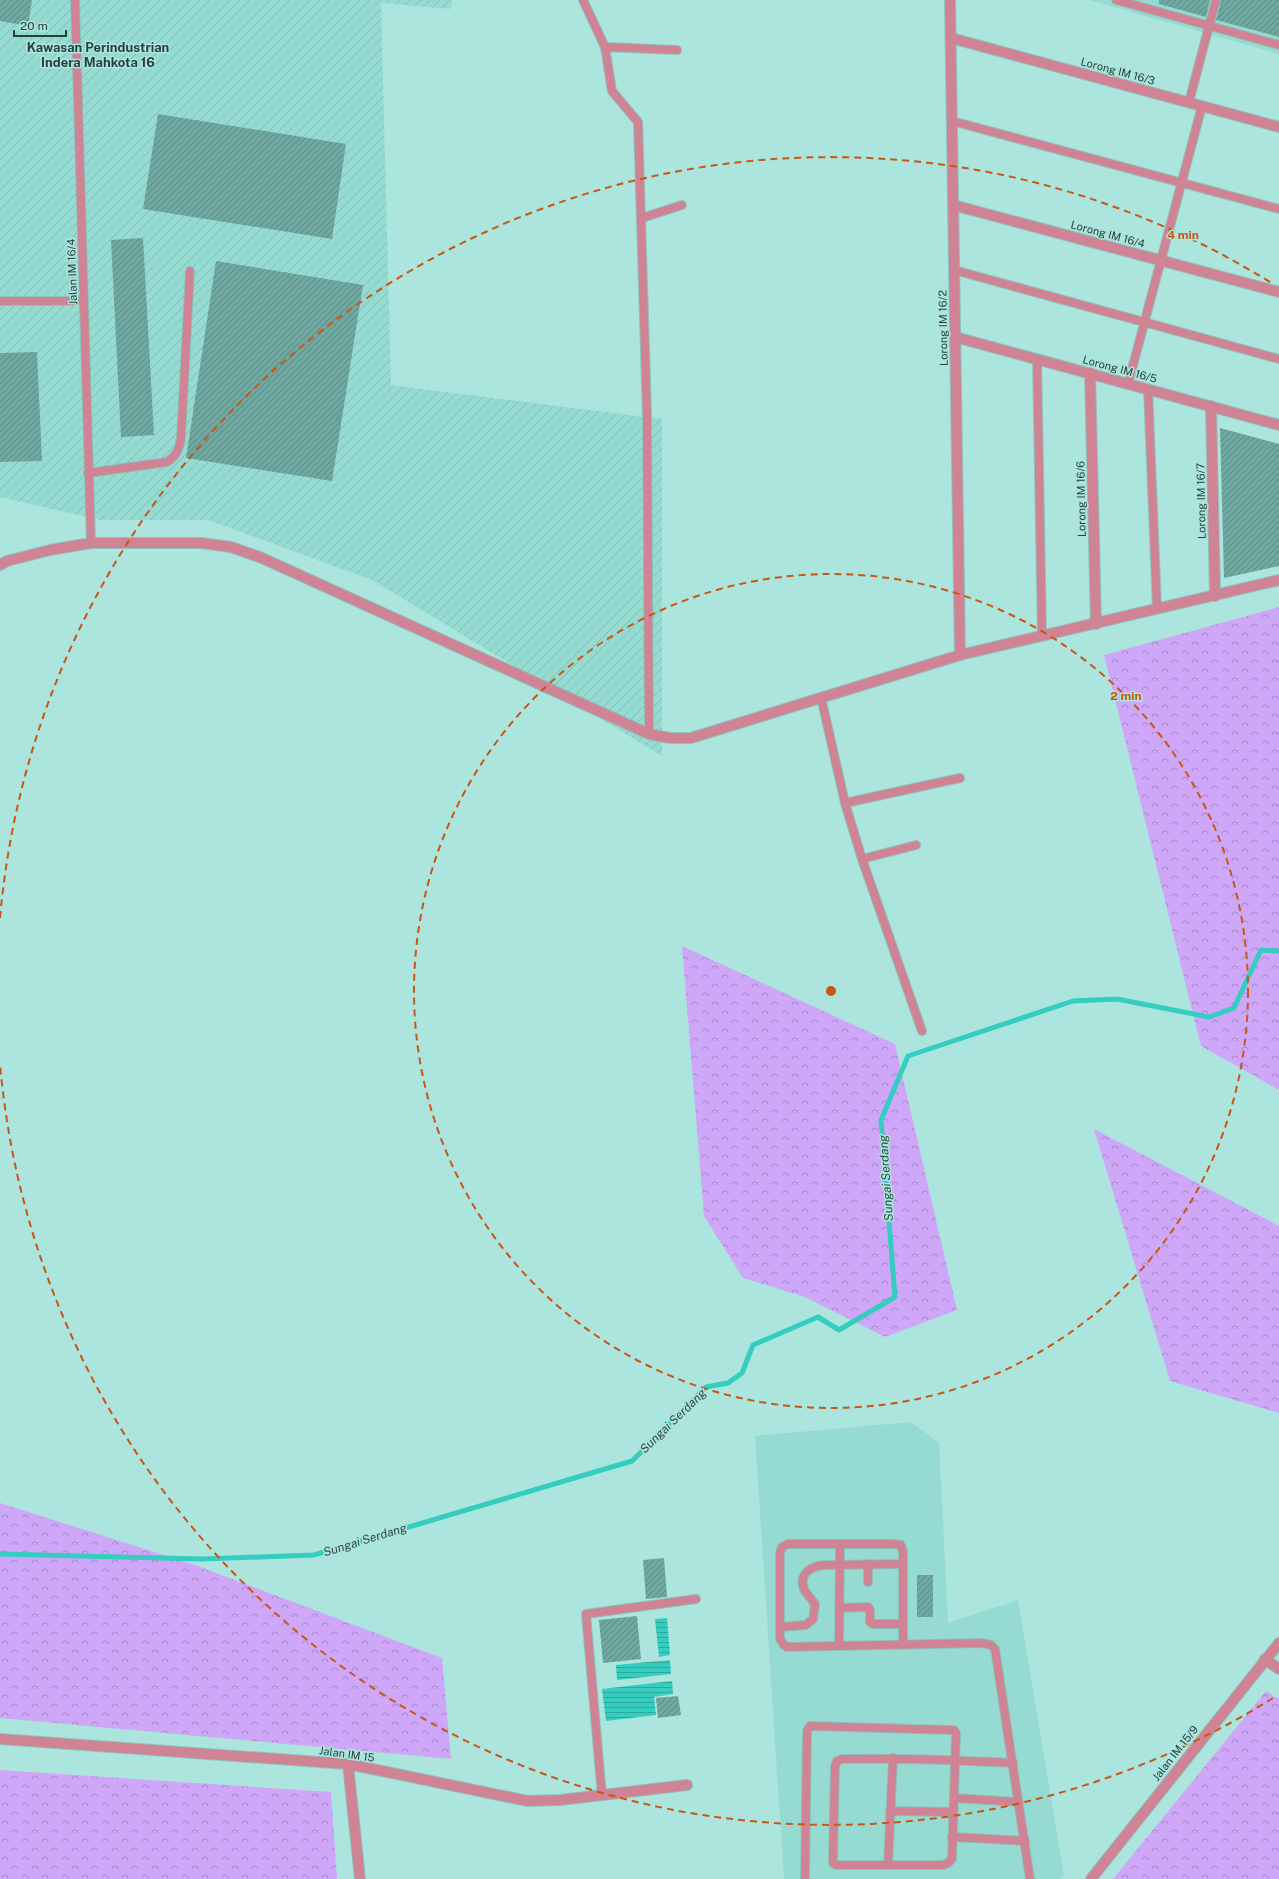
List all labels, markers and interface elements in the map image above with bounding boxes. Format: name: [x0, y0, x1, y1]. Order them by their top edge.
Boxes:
scale bar: [14, 12, 66, 38]
text: 20 m: [20, 19, 48, 33]
district label: Kawasan Perindustrian Indera Mahkota 16: [27, 40, 169, 70]
street label: Lorong IM 16/3: [1080, 55, 1156, 87]
street label: Lorong IM 16/4: [1070, 218, 1146, 250]
text: 4 min: [1167, 228, 1199, 242]
street label: Jalan IM 16/4: [65, 239, 79, 305]
street label: Lorong IM 16/2: [936, 289, 950, 366]
street label: Lorong IM 16/5: [1082, 353, 1158, 385]
street label: Lorong IM 16/6: [1074, 461, 1088, 537]
street label: Lorong IM 16/7: [1194, 463, 1208, 539]
text: 2 min: [1110, 689, 1142, 703]
centre of rings: [824, 984, 838, 998]
water label: Sungai Serdang: [876, 1133, 896, 1222]
water label: Sungai Serdang: [637, 1385, 710, 1456]
water label: Sungai Serdang: [322, 1520, 409, 1559]
street label: Jalan IM 15/9: [1150, 1723, 1200, 1783]
street label: Jalan IM 15: [319, 1744, 375, 1764]

